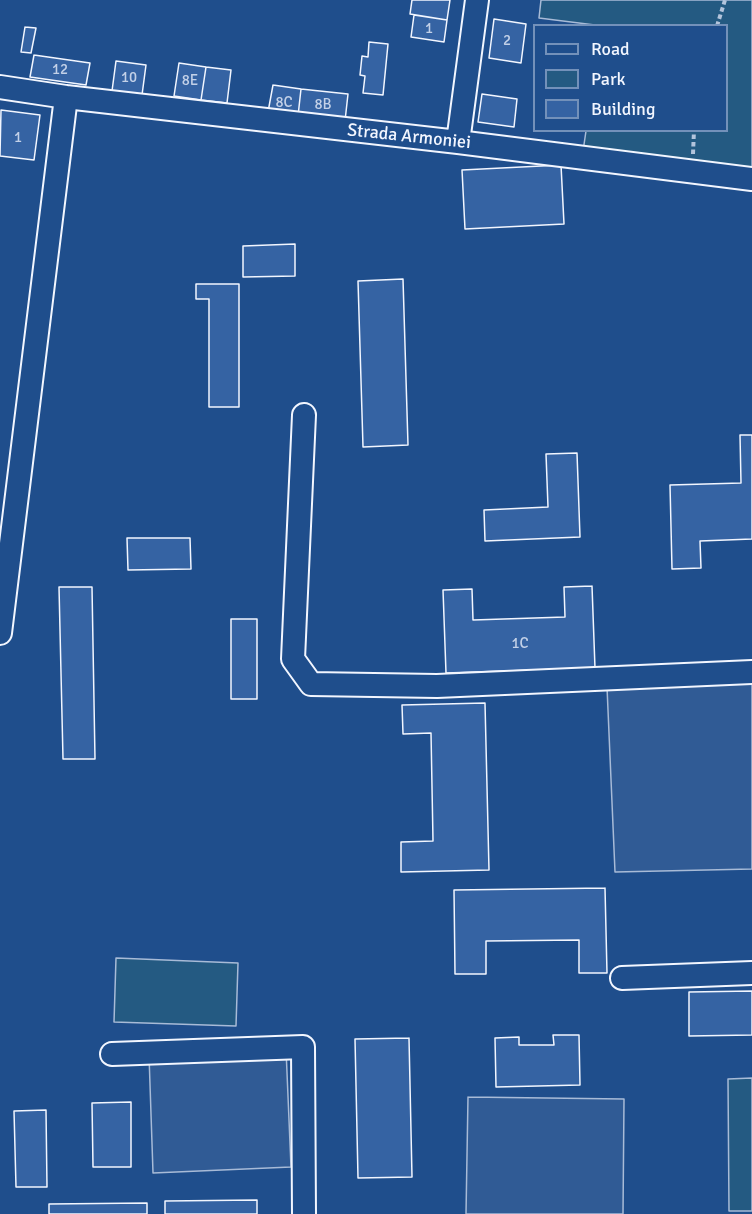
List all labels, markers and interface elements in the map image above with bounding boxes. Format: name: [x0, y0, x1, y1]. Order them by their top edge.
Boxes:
house number: 1: [425, 20, 433, 38]
legend: [533, 24, 728, 132]
house number: 2: [503, 32, 511, 50]
text: Road: [591, 38, 630, 60]
house number: 12: [52, 61, 68, 79]
text: Park: [591, 68, 626, 90]
house number: 10: [121, 69, 137, 87]
house number: 8E: [182, 72, 198, 90]
house number: 8C: [275, 94, 293, 112]
house number: 8B: [314, 96, 332, 114]
text: Building: [591, 98, 655, 120]
street label: Strada Armoniei: [346, 120, 472, 154]
house number: 1: [14, 129, 22, 147]
house number: 1C: [511, 635, 529, 653]

